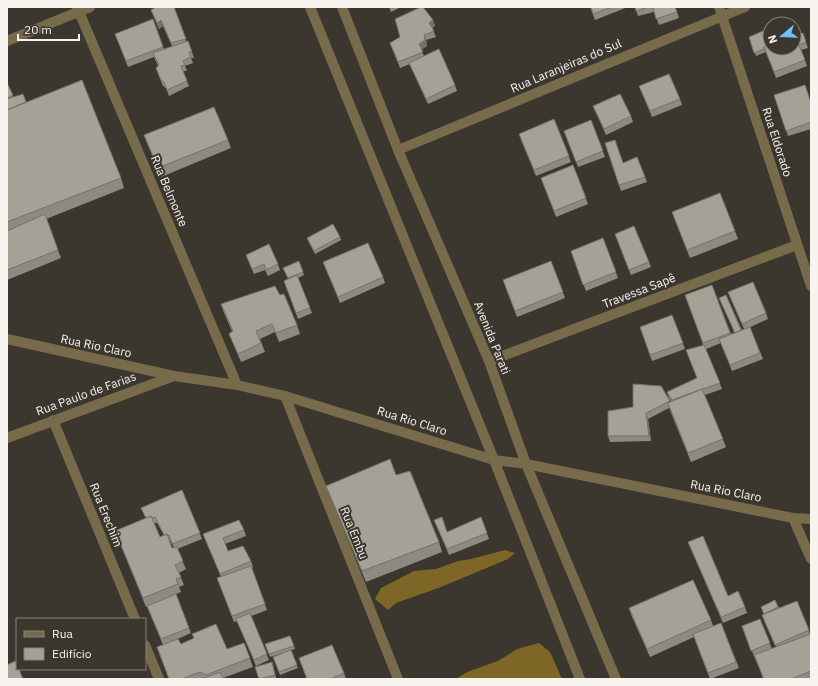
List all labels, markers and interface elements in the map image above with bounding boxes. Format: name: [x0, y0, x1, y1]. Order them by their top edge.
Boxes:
scale bar: [18, 16, 79, 42]
north arrow: [762, 16, 802, 56]
text: 20 m: [24, 22, 52, 37]
text: N: [765, 33, 780, 45]
street label: Rua Laranjeiras do Sul: [508, 35, 624, 96]
street label: Rua Eldorado: [759, 105, 796, 179]
street label: Rua Belmonte: [148, 153, 191, 229]
street label: Travessa Sapê: [600, 270, 678, 311]
street label: Avenida Parati: [471, 299, 514, 377]
street label: Rua Rio Claro: [59, 331, 133, 360]
street label: Rua Paulo de Farias: [34, 368, 138, 419]
street label: Rua Rio Claro: [375, 403, 449, 438]
street label: Rua Rio Claro: [689, 476, 763, 505]
street label: Rua Erechim: [87, 480, 126, 549]
street label: Rua Embu: [337, 505, 372, 561]
legend: [16, 618, 146, 670]
text: Rua: [52, 626, 73, 641]
text: Edifício: [52, 646, 92, 661]

